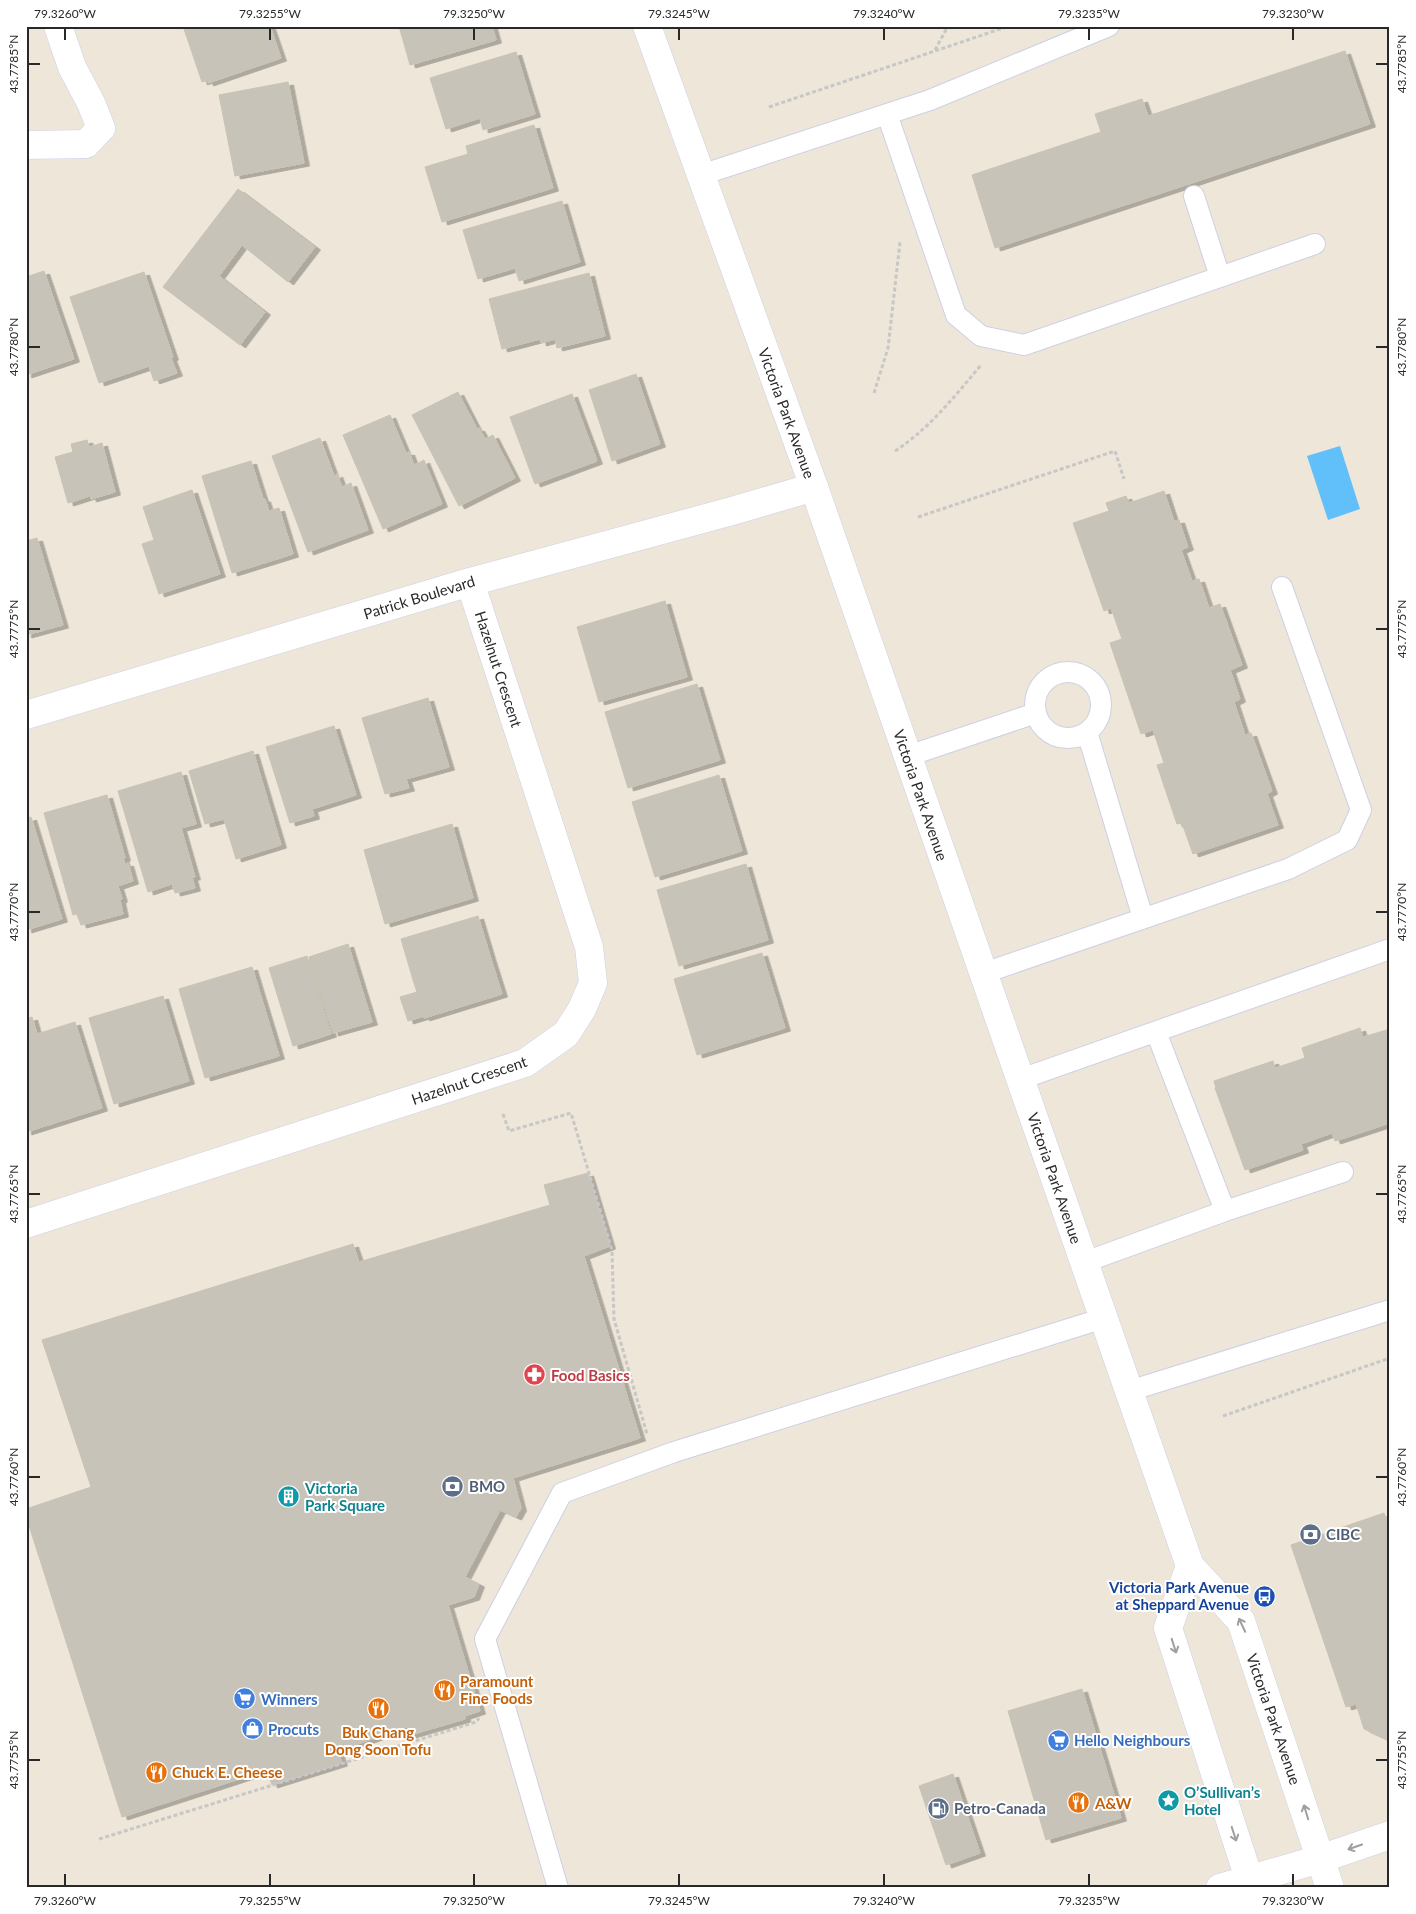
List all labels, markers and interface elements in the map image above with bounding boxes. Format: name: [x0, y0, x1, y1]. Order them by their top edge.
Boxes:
text: 79.3260°W: [34, 6, 97, 21]
text: 79.3255°W: [239, 6, 302, 21]
text: 79.3250°W: [443, 6, 506, 21]
text: 79.3245°W: [648, 6, 711, 21]
text: 79.3240°W: [853, 6, 916, 21]
text: 79.3235°W: [1058, 6, 1121, 21]
text: 79.3230°W: [1262, 6, 1325, 21]
text: 43.7785°N: [6, 35, 21, 93]
text: 43.7785°N: [1394, 35, 1409, 93]
text: 43.7780°N: [6, 318, 21, 376]
text: 43.7780°N: [1394, 318, 1409, 376]
street label: Victoria Park Avenue: [755, 345, 819, 481]
street label: Patrick Boulevard: [361, 572, 477, 622]
text: 43.7775°N: [6, 600, 21, 658]
text: 43.7775°N: [1394, 600, 1409, 658]
street label: Hazelnut Crescent: [472, 609, 526, 730]
street label: Victoria Park Avenue: [890, 727, 952, 863]
text: 43.7770°N: [6, 883, 21, 941]
text: 43.7770°N: [1394, 883, 1409, 941]
street label: Hazelnut Crescent: [409, 1052, 530, 1108]
street label: Victoria Park Avenue: [1024, 1110, 1086, 1246]
text: 43.7765°N: [6, 1165, 21, 1223]
text: 43.7765°N: [1394, 1165, 1409, 1223]
pharmacy icon: Food Basics: [523, 1363, 547, 1387]
place label: Food Basics: [551, 1366, 630, 1384]
text: 43.7760°N: [6, 1448, 21, 1506]
text: 43.7760°N: [1394, 1448, 1409, 1506]
bank icon: BMO: [441, 1474, 465, 1498]
place label: BMO: [469, 1477, 505, 1495]
place label: Victoria Park Square: [304, 1479, 385, 1514]
building icon: Victoria Park Square: [277, 1485, 301, 1509]
bank icon: CIBC: [1298, 1522, 1322, 1546]
place label: CIBC: [1326, 1525, 1360, 1543]
place label: Victoria Park Avenue at Sheppard Avenue: [1108, 1578, 1249, 1613]
bus stop icon: Victoria Park Avenue at Sheppard Avenue: [1253, 1584, 1277, 1608]
one-way arrow: [1236, 1618, 1246, 1633]
one-way arrow: [1170, 1637, 1179, 1653]
street label: Victoria Park Avenue: [1243, 1651, 1305, 1787]
place label: Paramount Fine Foods: [460, 1672, 534, 1707]
restaurant icon: Paramount Fine Foods: [432, 1678, 456, 1702]
supermarket icon: Winners: [233, 1687, 257, 1711]
place label: Winners: [261, 1690, 318, 1708]
restaurant icon: Buk Chang Dong Soon Tofu: [366, 1697, 390, 1721]
shop icon: Procuts: [240, 1717, 264, 1741]
place label: Procuts: [268, 1720, 319, 1738]
place label: Buk Chang Dong Soon Tofu: [325, 1723, 431, 1758]
supermarket icon: Hello Neighbours: [1046, 1728, 1070, 1752]
text: 43.7755°N: [6, 1731, 21, 1789]
place label: Hello Neighbours: [1074, 1731, 1191, 1749]
text: 43.7755°N: [1394, 1731, 1409, 1789]
restaurant icon: Chuck E. Cheese: [144, 1760, 168, 1784]
place label: Chuck E. Cheese: [172, 1763, 283, 1781]
place label: O’Sullivan’s Hotel: [1184, 1783, 1261, 1818]
place icon: O’Sullivan’s Hotel: [1156, 1789, 1180, 1813]
restaurant icon: A&W: [1067, 1791, 1091, 1815]
place label: A&W: [1094, 1794, 1132, 1812]
fuel station icon: Petro-Canada: [926, 1796, 950, 1820]
place label: Petro-Canada: [954, 1799, 1046, 1817]
one-way arrow: [1300, 1804, 1310, 1820]
one-way arrow: [1230, 1825, 1239, 1841]
one-way arrow: [1347, 1842, 1363, 1852]
text: 79.3260°W: [34, 1893, 97, 1908]
text: 79.3255°W: [239, 1893, 302, 1908]
text: 79.3250°W: [443, 1893, 506, 1908]
text: 79.3245°W: [648, 1893, 711, 1908]
text: 79.3240°W: [853, 1893, 916, 1908]
text: 79.3235°W: [1058, 1893, 1121, 1908]
text: 79.3230°W: [1262, 1893, 1325, 1908]

